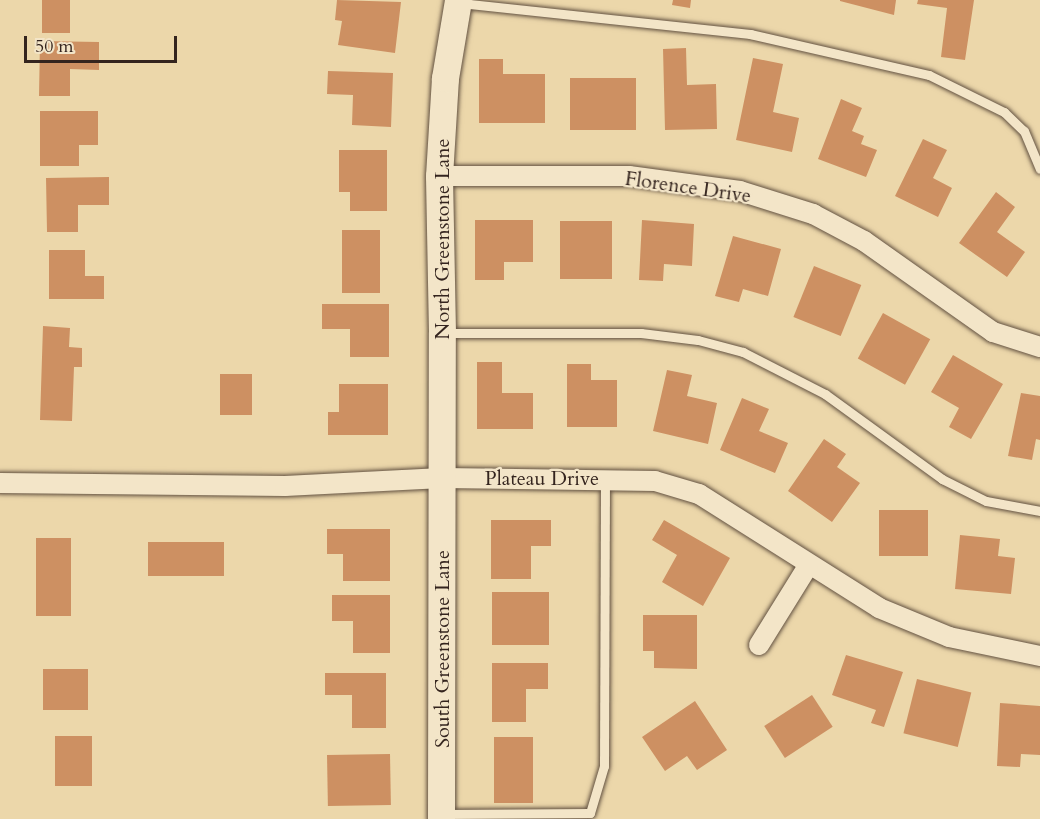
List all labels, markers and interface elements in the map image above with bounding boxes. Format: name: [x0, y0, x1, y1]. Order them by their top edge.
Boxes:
scale bar: [27, 24, 180, 62]
text: 50 m: [35, 34, 74, 59]
street label: North Greenstone Lane: [430, 138, 454, 340]
street label: Florence Drive: [623, 166, 753, 208]
street label: Plateau Drive: [485, 466, 599, 490]
street label: South Greenstone Lane: [430, 550, 454, 748]

